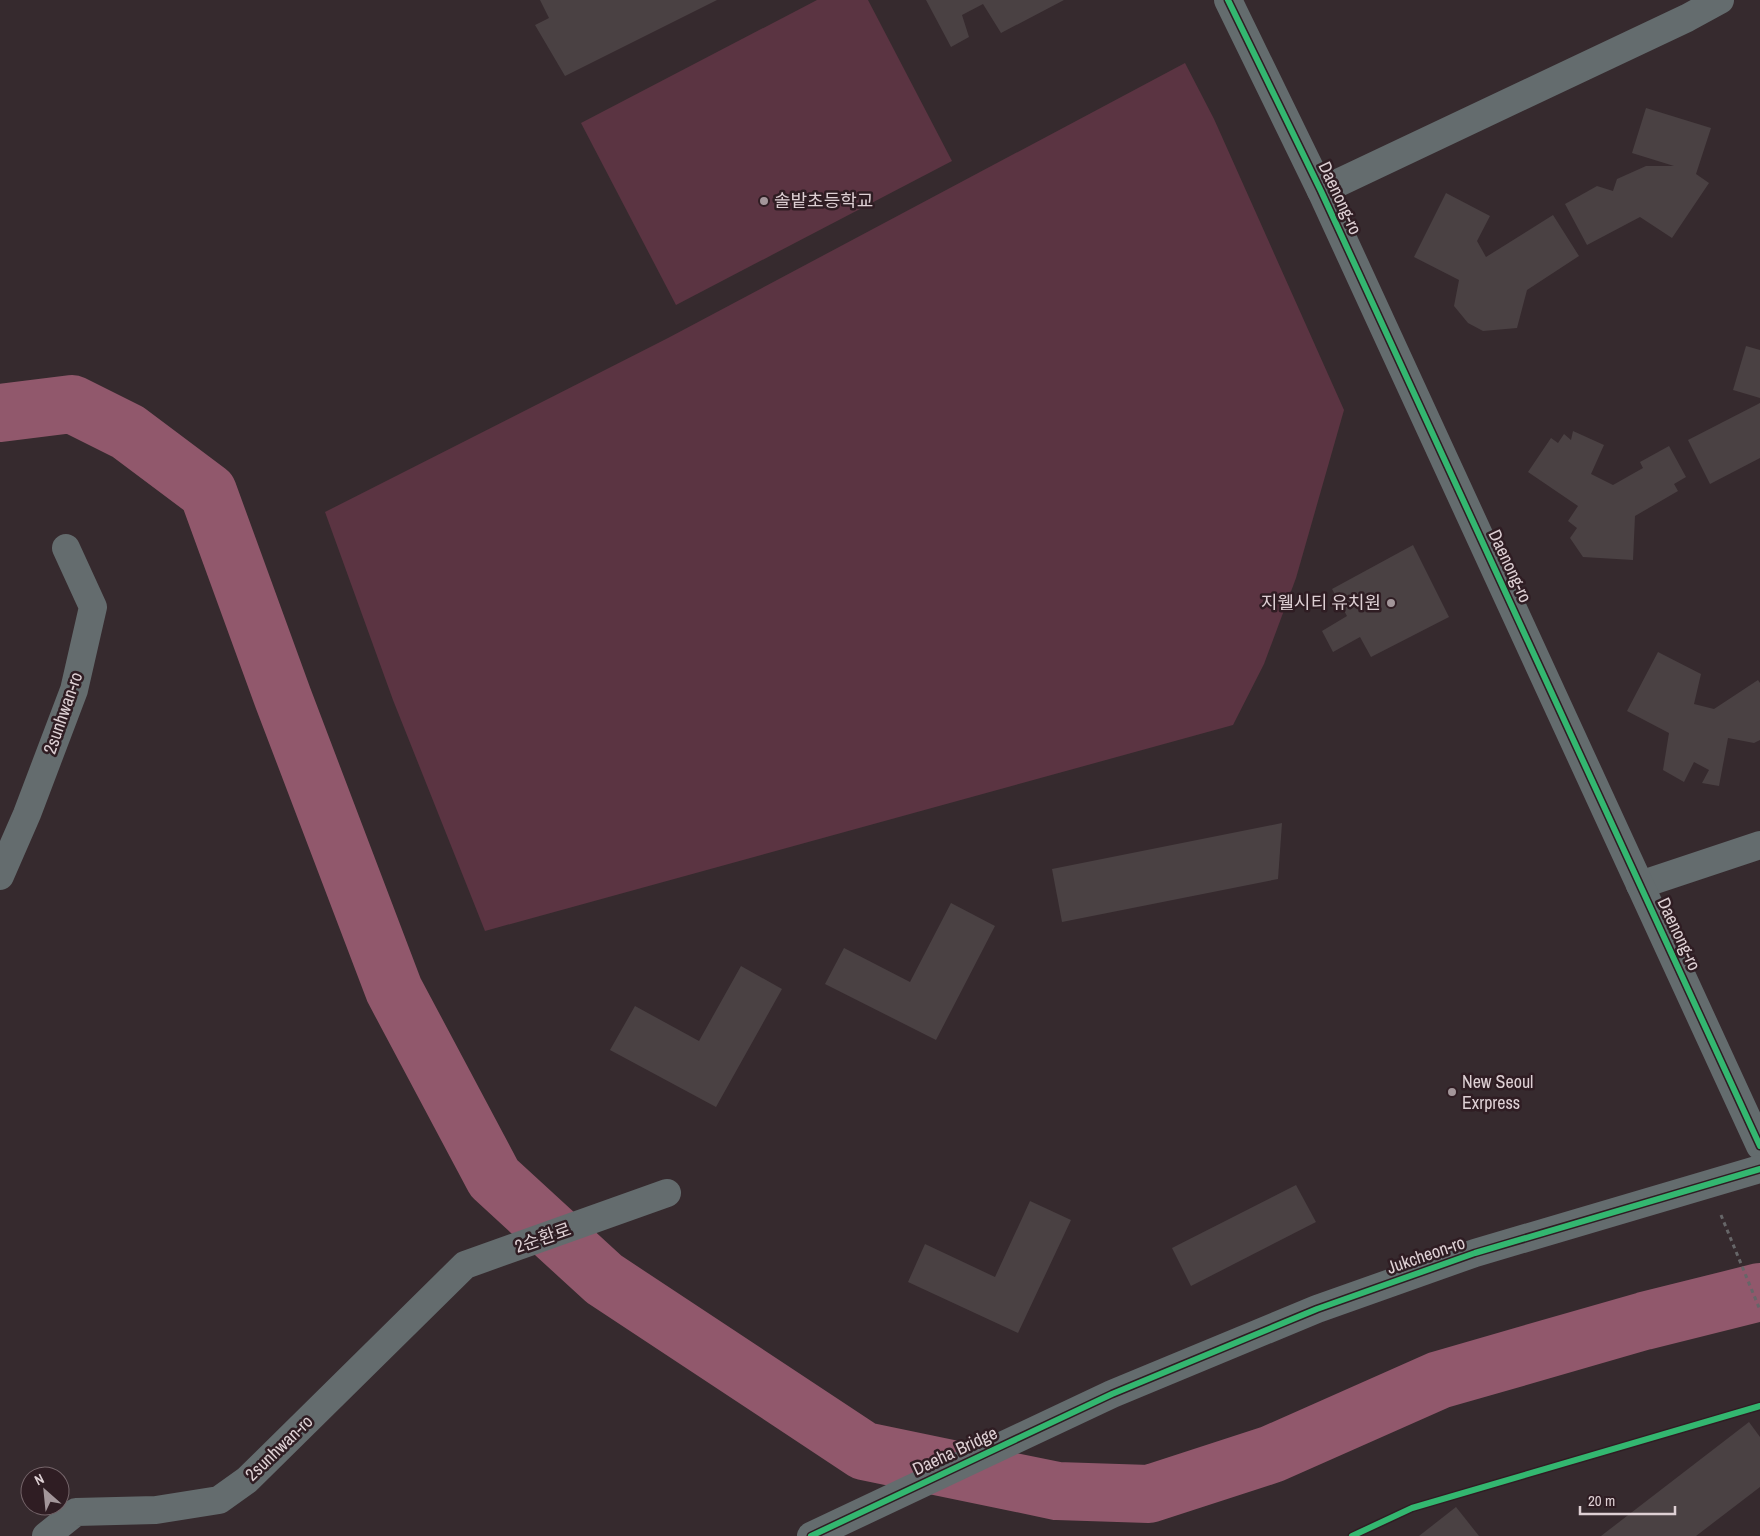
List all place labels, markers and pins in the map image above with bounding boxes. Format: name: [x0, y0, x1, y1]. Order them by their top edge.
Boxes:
place label: 솔밭초등학교: [774, 188, 873, 213]
marker: 솔밭초등학교: [758, 195, 770, 207]
place label: 지웰시티 유치원: [1261, 590, 1381, 615]
marker: 지웰시티 유치원: [1385, 597, 1397, 609]
place label: New Seoul Exrpress: [1462, 1069, 1533, 1115]
marker: New Seoul Exrpress: [1446, 1086, 1458, 1098]

